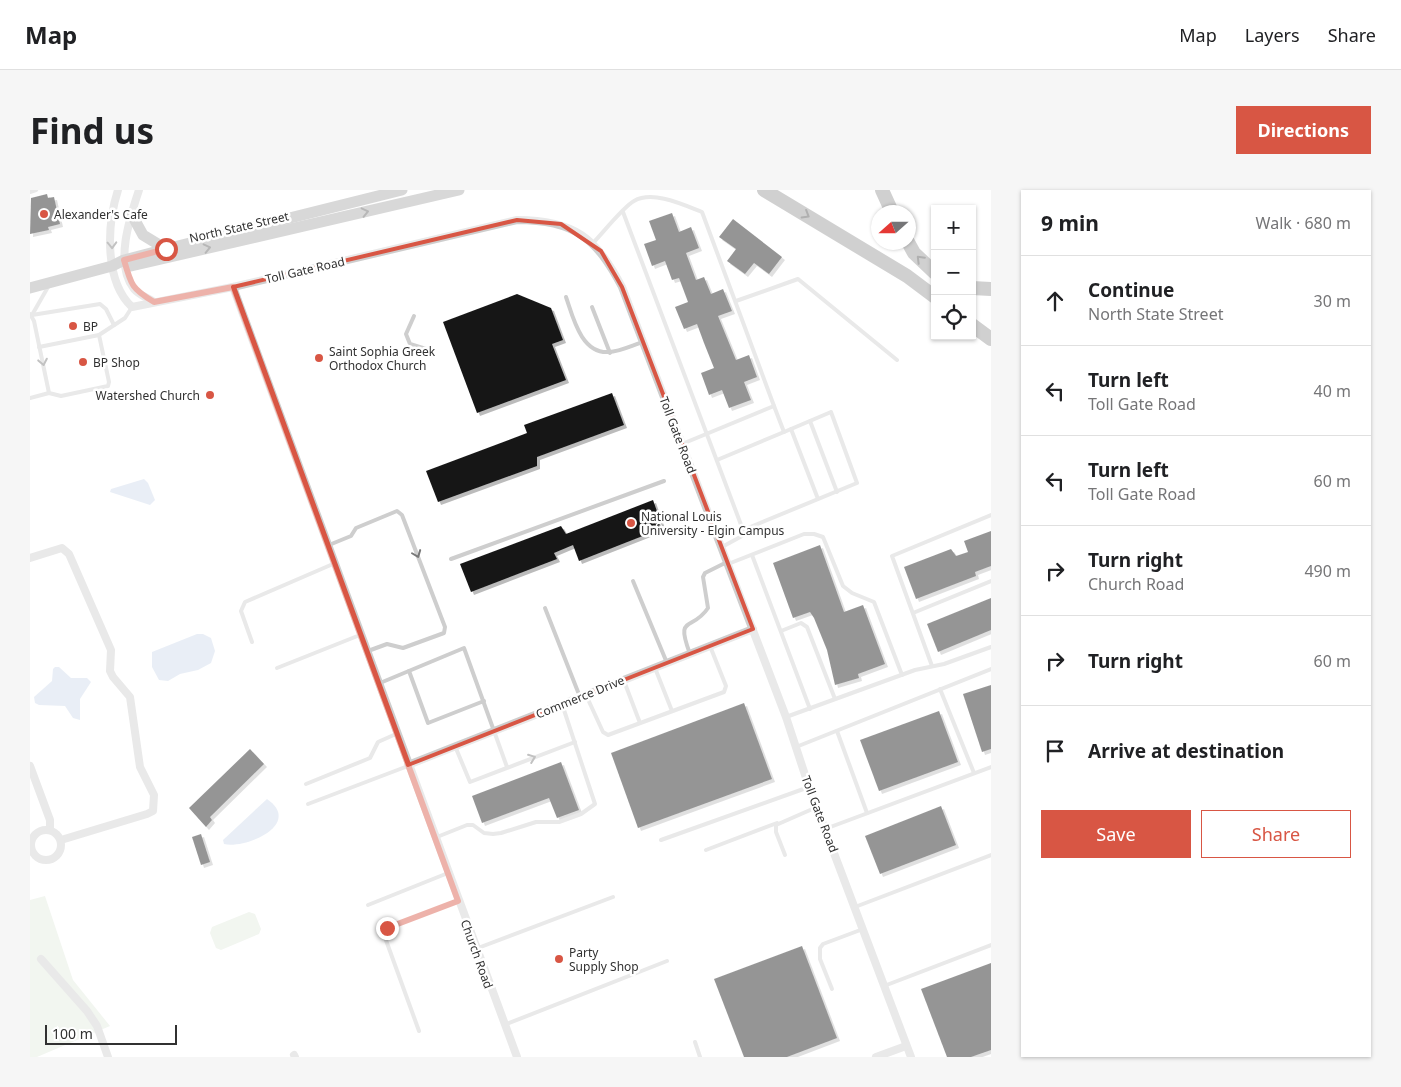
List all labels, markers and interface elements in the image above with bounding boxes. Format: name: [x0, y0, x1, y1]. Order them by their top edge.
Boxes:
text: Map: [25, 18, 77, 51]
text: Map: [1179, 23, 1217, 47]
text: Layers: [1245, 23, 1300, 47]
text: Share: [1328, 23, 1376, 47]
button: Directions: [1236, 106, 1371, 154]
text: Find us: [30, 107, 154, 154]
north arrow: [871, 205, 916, 250]
map controls: [931, 205, 976, 340]
button: +: [931, 205, 976, 250]
place label: Alexander's Cafe: [54, 206, 148, 223]
street label: North State Street: [188, 207, 291, 247]
one-way arrow: [361, 207, 370, 218]
marker: Alexander's Cafe: [38, 208, 50, 220]
one-way arrow: [801, 208, 810, 218]
text: 9 min: [1041, 209, 1099, 237]
text: Walk · 680 m: [1256, 212, 1351, 234]
route start: [155, 238, 178, 261]
one-way arrow: [106, 242, 117, 250]
one-way arrow: [203, 243, 212, 254]
button: −: [931, 250, 976, 295]
street label: Toll Gate Road: [264, 253, 346, 287]
one-way arrow: [917, 255, 926, 264]
text: Continue: [1088, 277, 1174, 303]
icon: ahead: [1041, 287, 1069, 315]
text: 30 m: [1314, 290, 1351, 312]
button: locate: [931, 295, 976, 340]
text: North State Street: [1088, 303, 1223, 325]
place label: BP: [83, 318, 98, 335]
marker: BP: [67, 320, 79, 332]
place label: Saint Sophia Greek Orthodox Church: [329, 343, 436, 374]
marker: Saint Sophia Greek Orthodox Church: [313, 352, 325, 364]
place label: BP Shop: [93, 354, 140, 371]
marker: BP Shop: [77, 356, 89, 368]
one-way arrow: [37, 358, 47, 367]
text: Turn left: [1088, 367, 1169, 393]
icon: left: [1041, 377, 1069, 405]
text: 40 m: [1314, 380, 1351, 402]
place label: Watershed Church: [96, 387, 200, 404]
marker: Watershed Church: [204, 389, 216, 401]
text: Toll Gate Road: [1088, 393, 1196, 415]
street label: Toll Gate Road: [656, 394, 700, 476]
text: Turn left: [1088, 457, 1169, 483]
icon: left: [1041, 467, 1069, 495]
text: 60 m: [1314, 470, 1351, 492]
text: Toll Gate Road: [1088, 483, 1196, 505]
place label: National Louis University - Elgin Campus: [641, 508, 785, 539]
marker: National Louis University - Elgin Campus: [625, 517, 637, 529]
text: Turn right: [1088, 547, 1183, 573]
one-way arrow: [411, 549, 421, 558]
icon: right: [1041, 557, 1069, 585]
text: 490 m: [1304, 560, 1351, 582]
text: Church Road: [1088, 573, 1184, 595]
icon: right: [1041, 647, 1069, 675]
text: Turn right: [1088, 648, 1183, 674]
text: 60 m: [1314, 650, 1351, 672]
street label: Commerce Drive: [533, 671, 627, 723]
icon: arrive: [1041, 737, 1069, 765]
text: Arrive at destination: [1088, 738, 1284, 764]
one-way arrow: [527, 754, 535, 764]
street label: Toll Gate Road: [798, 773, 842, 855]
button: Save: [1041, 810, 1191, 858]
button: Share: [1201, 810, 1351, 858]
route end: [376, 917, 399, 940]
street label: Church Road: [457, 917, 497, 991]
place label: Party Supply Shop: [569, 944, 639, 975]
marker: Party Supply Shop: [553, 953, 565, 965]
scale bar: [45, 1022, 178, 1045]
text: 100 m: [52, 1024, 93, 1043]

